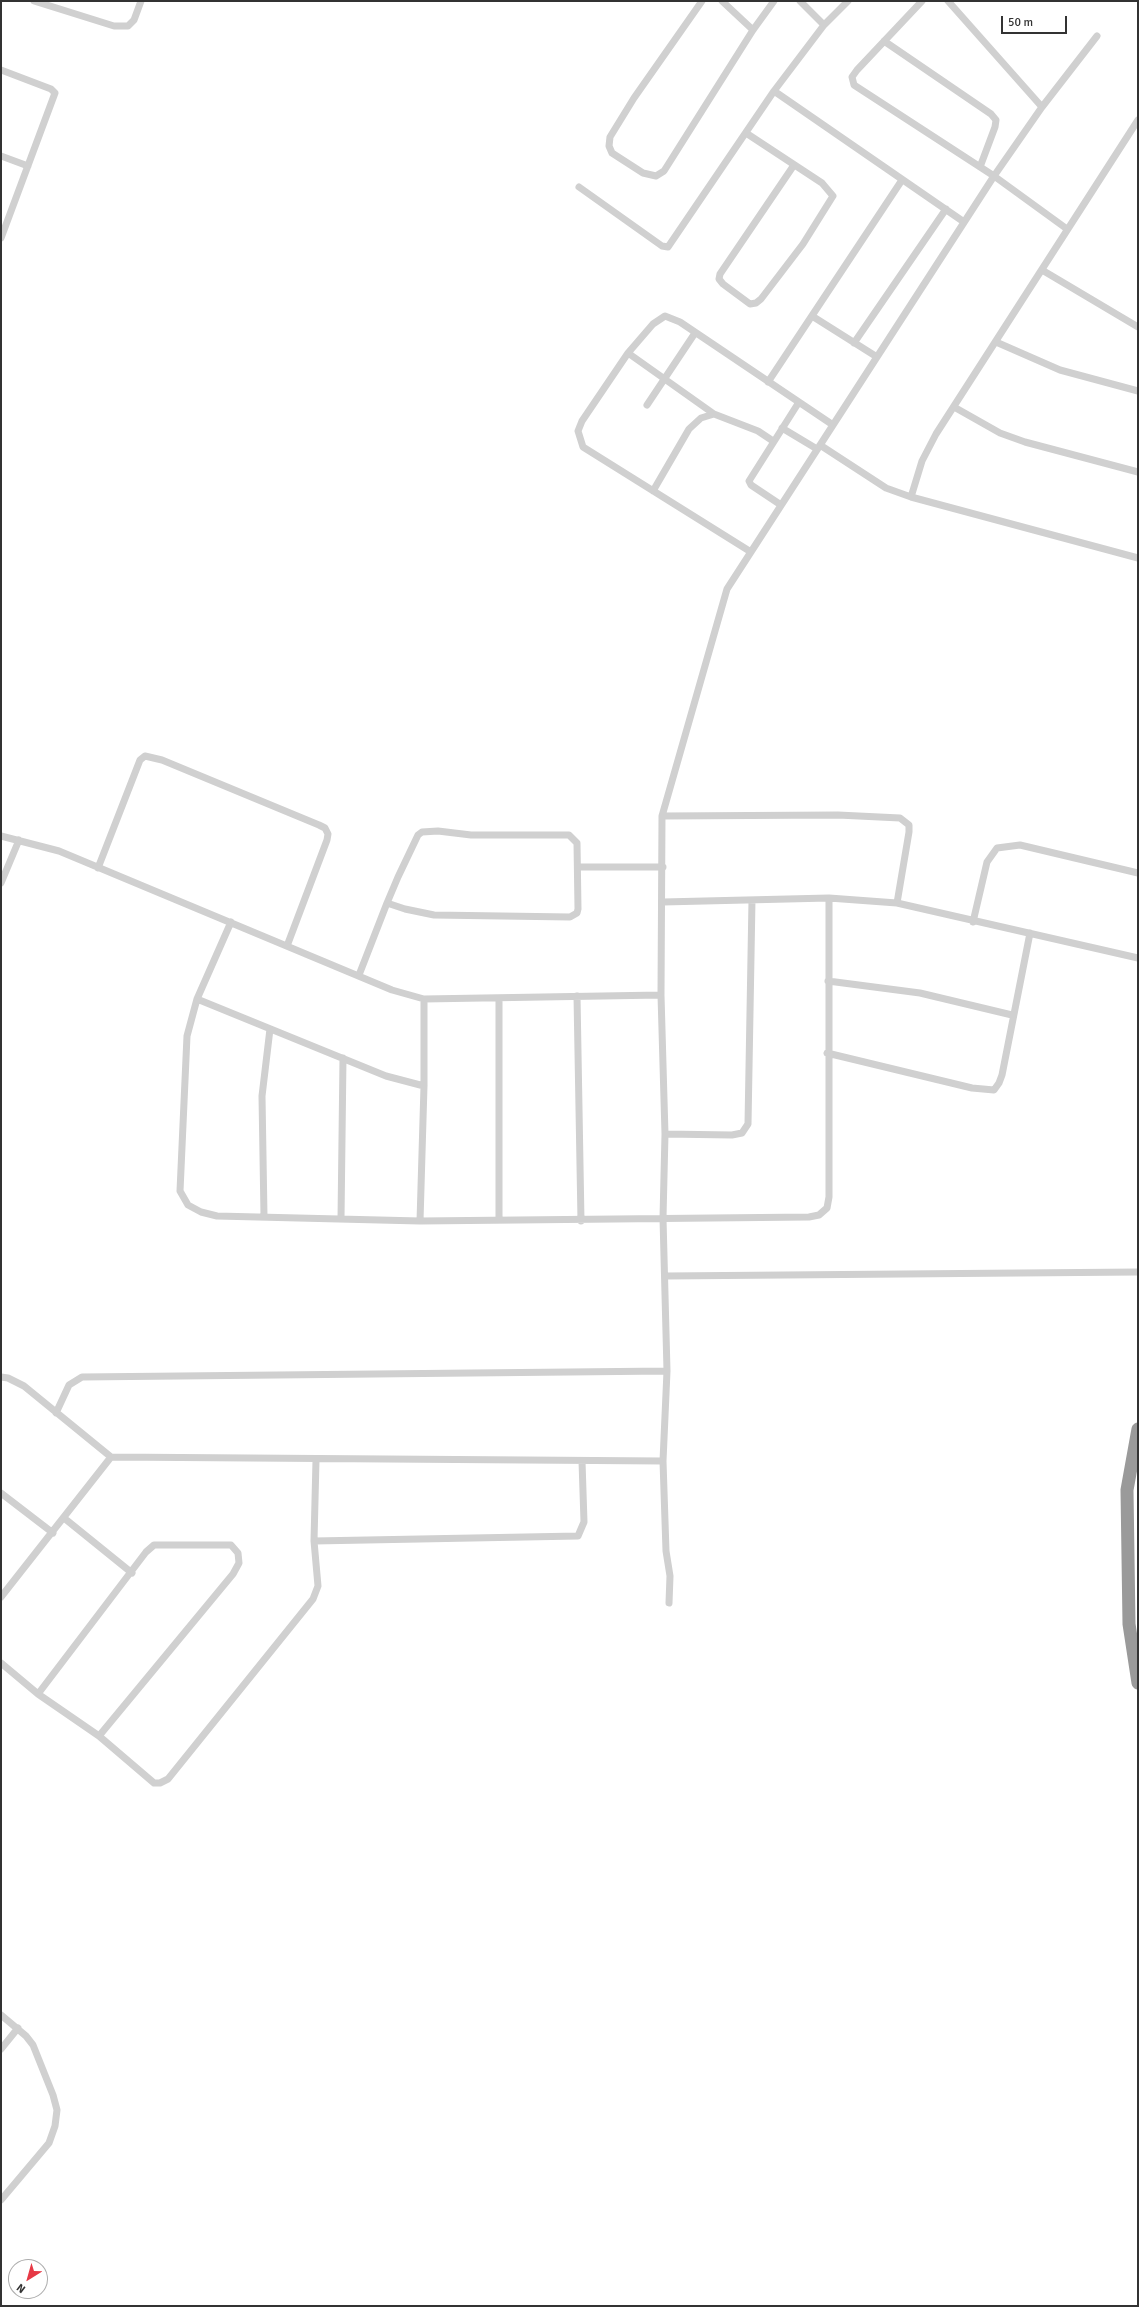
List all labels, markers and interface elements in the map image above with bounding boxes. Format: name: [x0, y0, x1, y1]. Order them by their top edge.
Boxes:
scale bar: [1003, 8, 1069, 34]
text: 50 m: [1008, 15, 1033, 30]
north arrow: [8, 2259, 48, 2299]
text: N: [14, 2281, 28, 2296]

